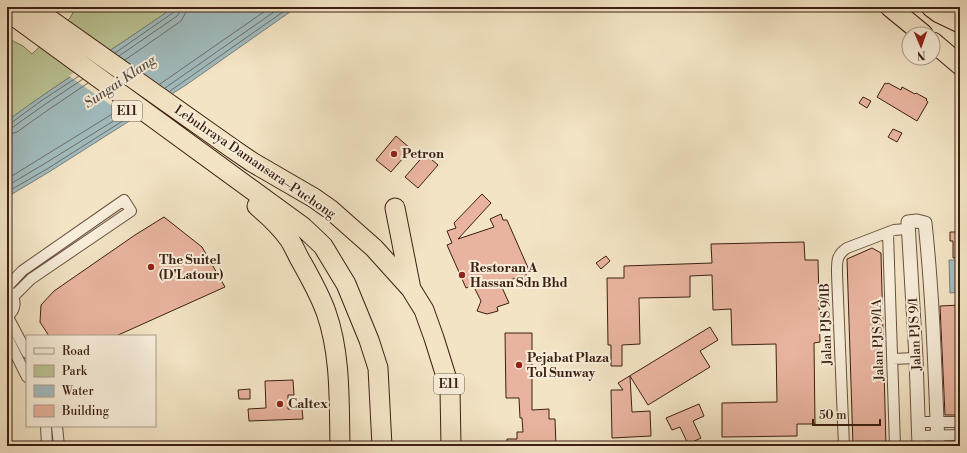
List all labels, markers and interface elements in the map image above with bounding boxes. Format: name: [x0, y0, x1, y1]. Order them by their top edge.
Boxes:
north arrow: [901, 26, 941, 66]
text: N: [916, 48, 926, 62]
water label: Sungai Klang: [80, 51, 160, 113]
road number: E11: [112, 101, 142, 121]
street label: Lebuhraya Damansara–Puchong: [171, 102, 339, 222]
place label: Petron: [402, 146, 444, 162]
marker: Petron: [389, 149, 399, 159]
place label: The Suitel (D'Latour): [159, 252, 223, 283]
place label: Restoran A Hassan Sdn Bhd: [470, 260, 568, 291]
marker: The Suitel (D'Latour): [146, 262, 156, 272]
marker: Restoran A Hassan Sdn Bhd: [457, 270, 467, 280]
street label: Jalan PJS 9/1B: [817, 283, 835, 366]
street label: Jalan PJS 9/1: [905, 297, 925, 372]
street label: Jalan PJS 9/1A: [869, 298, 887, 382]
legend: [26, 335, 156, 427]
text: Road: [62, 344, 90, 359]
place label: Pejabat Plaza Tol Sunway: [527, 350, 610, 381]
marker: Pejabat Plaza Tol Sunway: [514, 360, 524, 370]
text: Park: [62, 364, 88, 379]
road number: E11: [434, 374, 464, 394]
text: Water: [61, 384, 94, 399]
place label: Caltex: [288, 396, 328, 412]
marker: Caltex: [275, 399, 285, 409]
scale bar: [813, 401, 880, 427]
text: Building: [61, 404, 110, 419]
text: 50 m: [819, 408, 847, 423]

